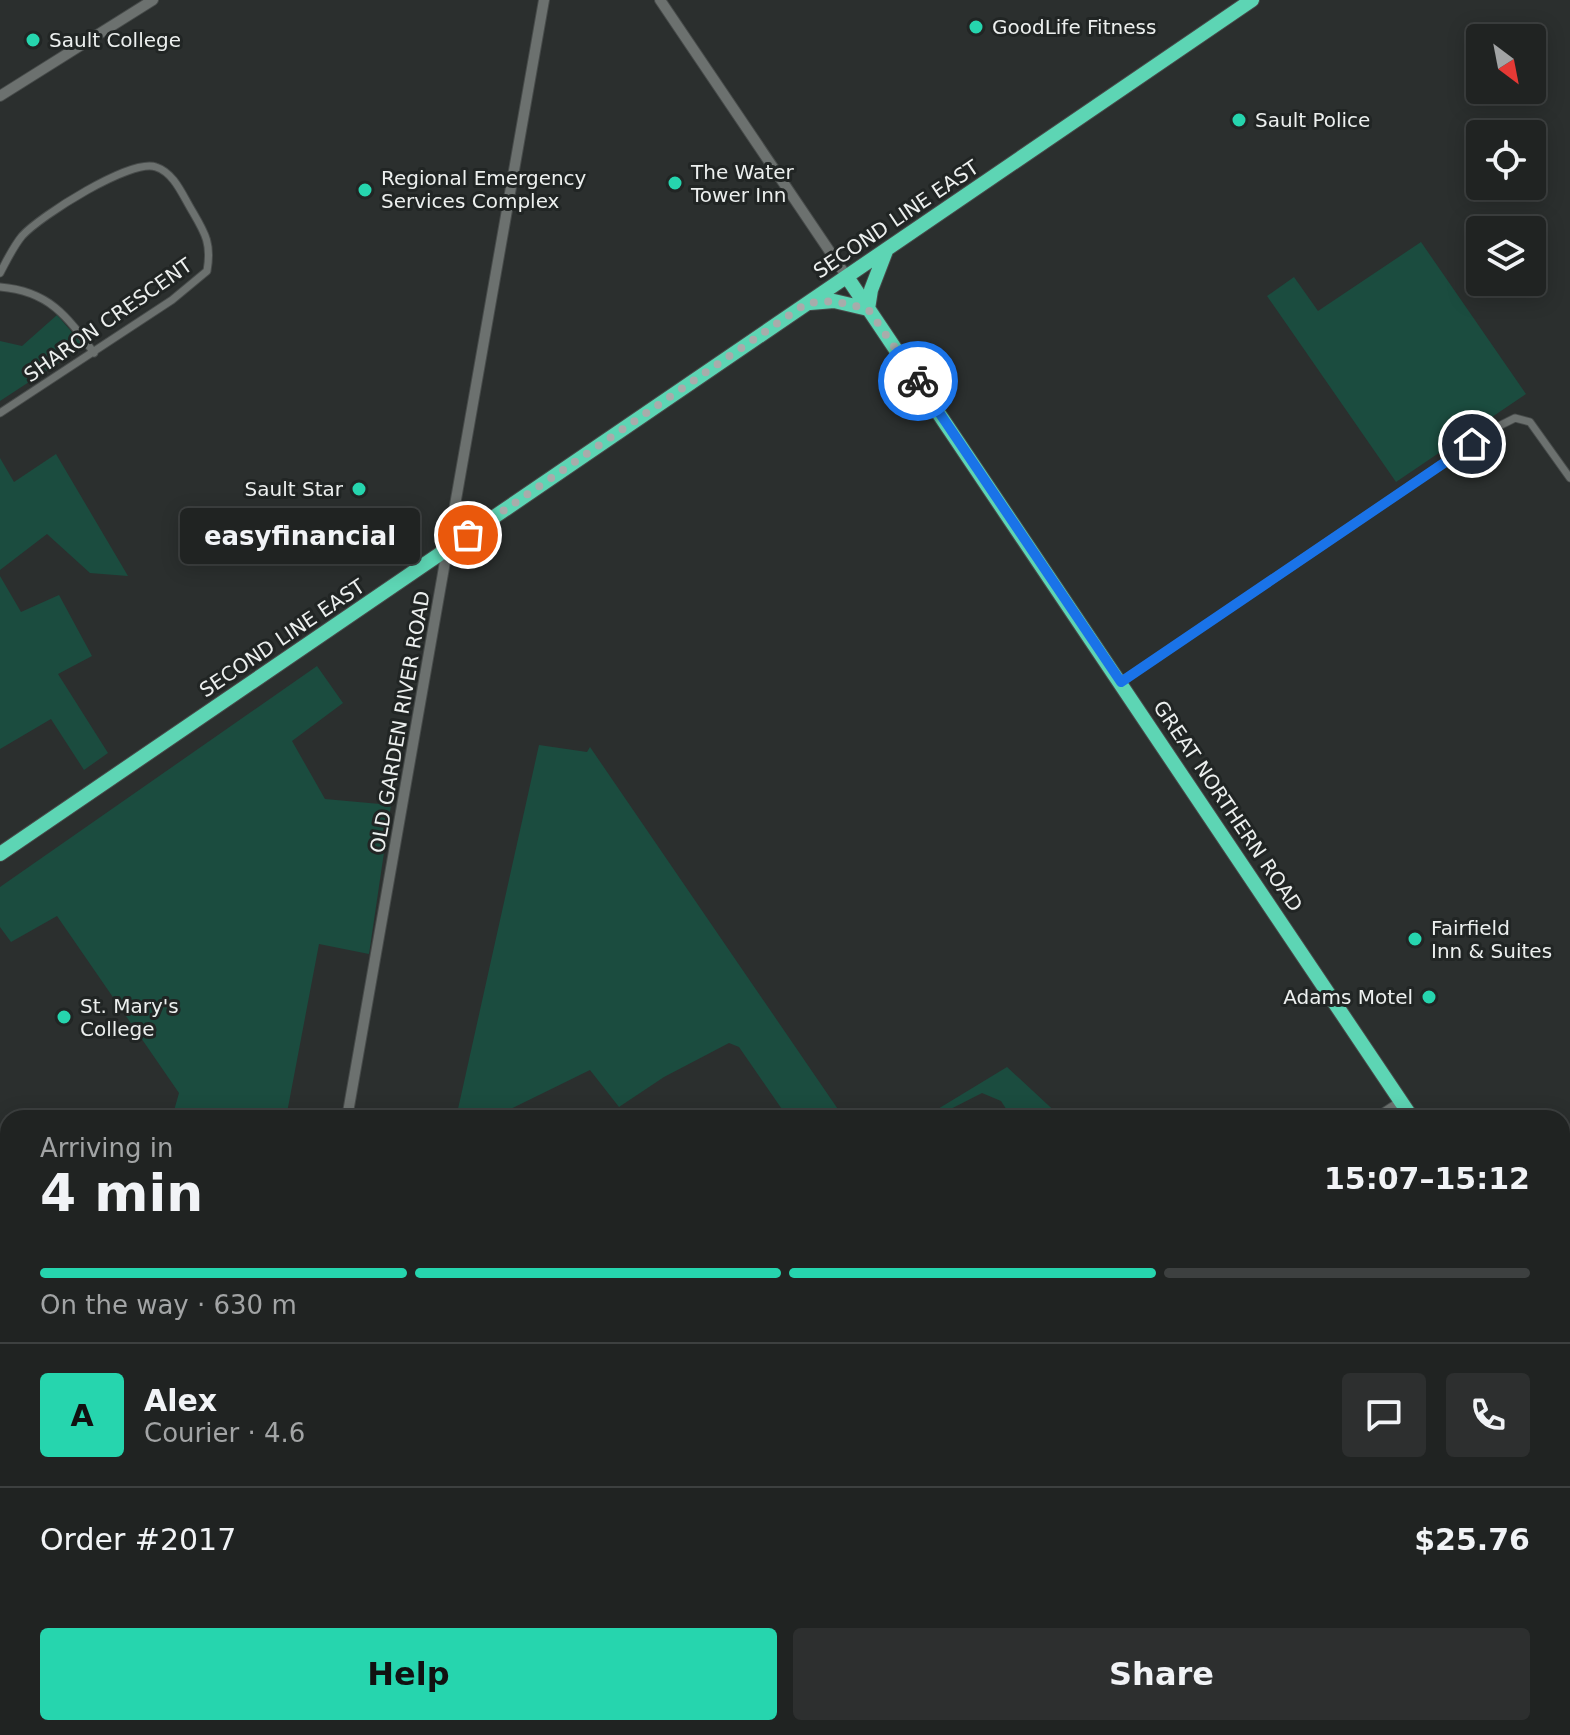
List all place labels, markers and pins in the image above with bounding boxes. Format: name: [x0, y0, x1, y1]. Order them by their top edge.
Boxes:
place label: GoodLife Fitness: [992, 15, 1156, 39]
marker: GoodLife Fitness: [967, 18, 985, 36]
place label: Sault College: [49, 28, 181, 52]
marker: Sault College: [24, 31, 42, 49]
place label: Sault Police: [1255, 108, 1370, 132]
marker: Sault Police: [1230, 111, 1248, 129]
place label: The Water Tower Inn: [690, 160, 794, 207]
place label: Regional Emergency Services Complex: [381, 166, 587, 213]
marker: The Water Tower Inn: [666, 174, 684, 192]
marker: Regional Emergency Services Complex: [356, 181, 374, 199]
pin: [1438, 410, 1506, 478]
place label: Sault Star: [245, 477, 344, 501]
marker: Sault Star: [350, 480, 368, 498]
pin: [434, 501, 502, 569]
callout: easyfinancial: [180, 507, 420, 563]
place label: Fairfield Inn & Suites: [1431, 916, 1552, 963]
marker: Fairfield Inn & Suites: [1406, 930, 1424, 948]
place label: Adams Motel: [1283, 985, 1413, 1009]
marker: Adams Motel: [1420, 988, 1438, 1006]
place label: St. Mary's College: [80, 994, 179, 1041]
marker: St. Mary's College: [55, 1008, 73, 1026]

